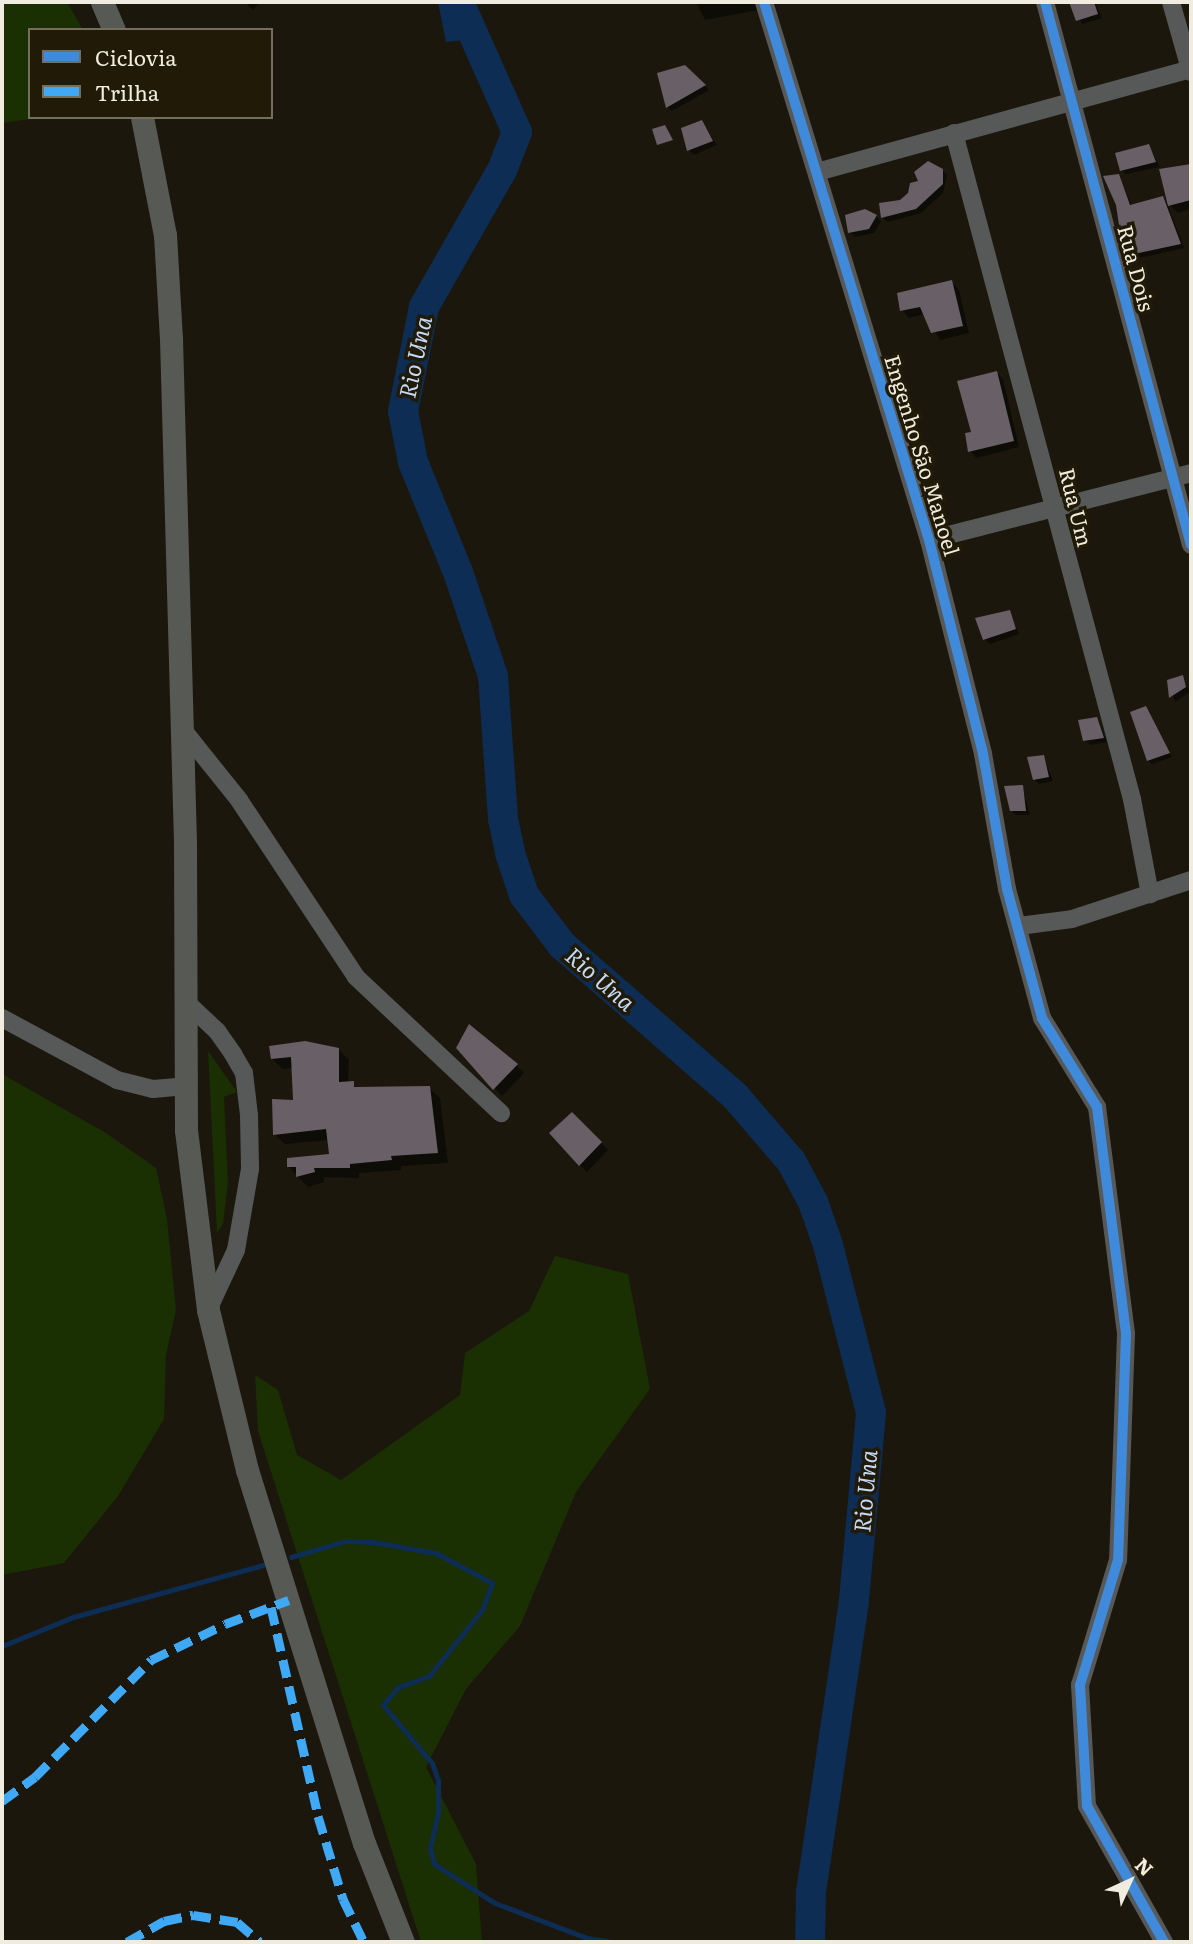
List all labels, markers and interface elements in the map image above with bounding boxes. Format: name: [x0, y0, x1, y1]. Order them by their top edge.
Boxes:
legend: [28, 28, 273, 119]
text: Ciclovia: [95, 41, 177, 72]
text: Trilha: [95, 76, 159, 107]
street label: Rua Dois: [1113, 222, 1161, 314]
water label: Rio Una: [392, 314, 436, 400]
street label: Engenho São Manoel: [880, 351, 966, 559]
street label: Rua Um: [1055, 465, 1099, 549]
water label: Rio Una: [561, 940, 641, 1016]
water label: Rio Una: [847, 1448, 881, 1534]
north arrow: [1095, 1846, 1165, 1916]
text: N: [1129, 1851, 1160, 1882]

